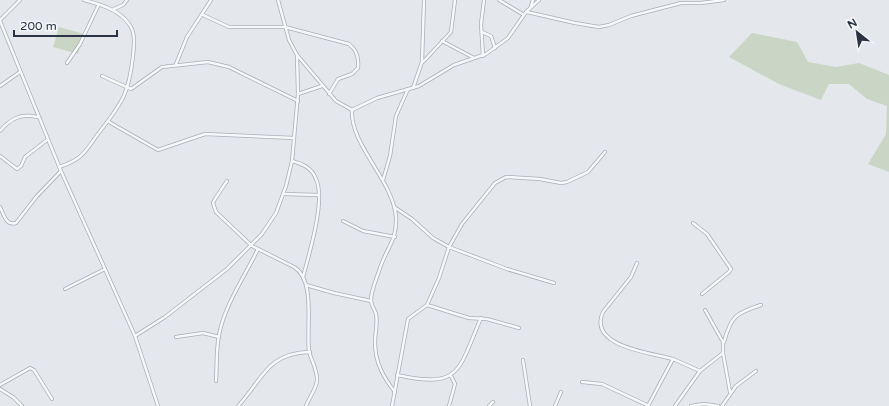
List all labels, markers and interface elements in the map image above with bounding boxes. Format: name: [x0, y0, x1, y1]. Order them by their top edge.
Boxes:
scale bar: [14, 12, 117, 38]
north arrow: [837, 12, 877, 52]
text: N: [845, 16, 859, 32]
text: 200 m: [20, 19, 57, 33]

